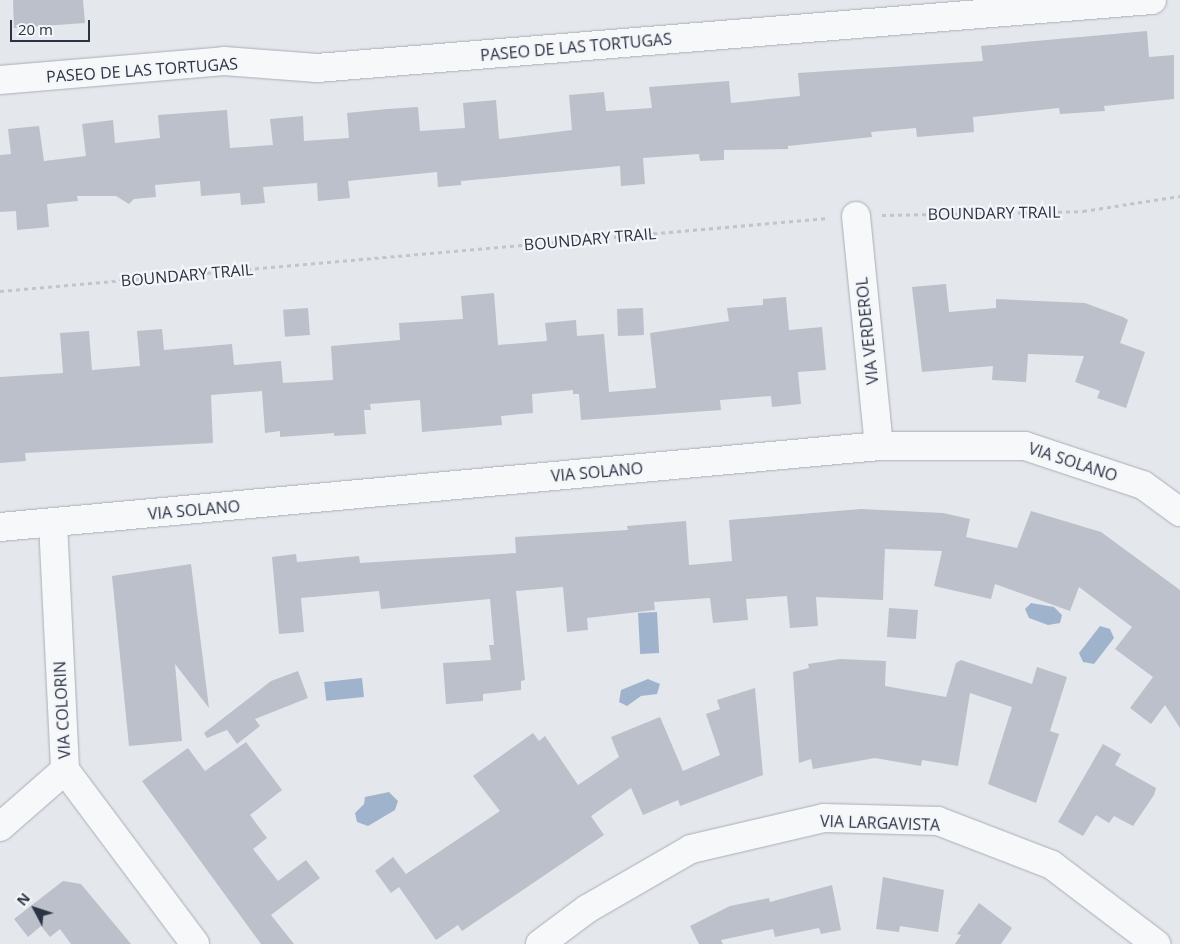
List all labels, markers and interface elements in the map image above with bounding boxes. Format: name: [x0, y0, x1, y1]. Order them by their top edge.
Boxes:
scale bar: [12, 10, 92, 42]
text: 20 m: [18, 19, 53, 39]
street label: PASEO DE LAS TORTUGAS: [479, 29, 673, 65]
street label: PASEO DE LAS TORTUGAS: [45, 54, 239, 86]
street label: BOUNDARY TRAIL: [927, 202, 1061, 224]
street label: BOUNDARY TRAIL: [523, 224, 657, 254]
street label: BOUNDARY TRAIL: [120, 260, 254, 290]
street label: VIA VERDEROL: [852, 276, 882, 386]
street label: VIA SOLANO: [1026, 439, 1120, 485]
street label: VIA SOLANO: [550, 458, 644, 486]
street label: VIA SOLANO: [147, 496, 241, 524]
street label: VIA COLORIN: [50, 661, 74, 759]
street label: VIA LARGAVISTA: [820, 811, 940, 835]
north arrow: [10, 884, 60, 934]
text: N: [12, 889, 34, 910]

